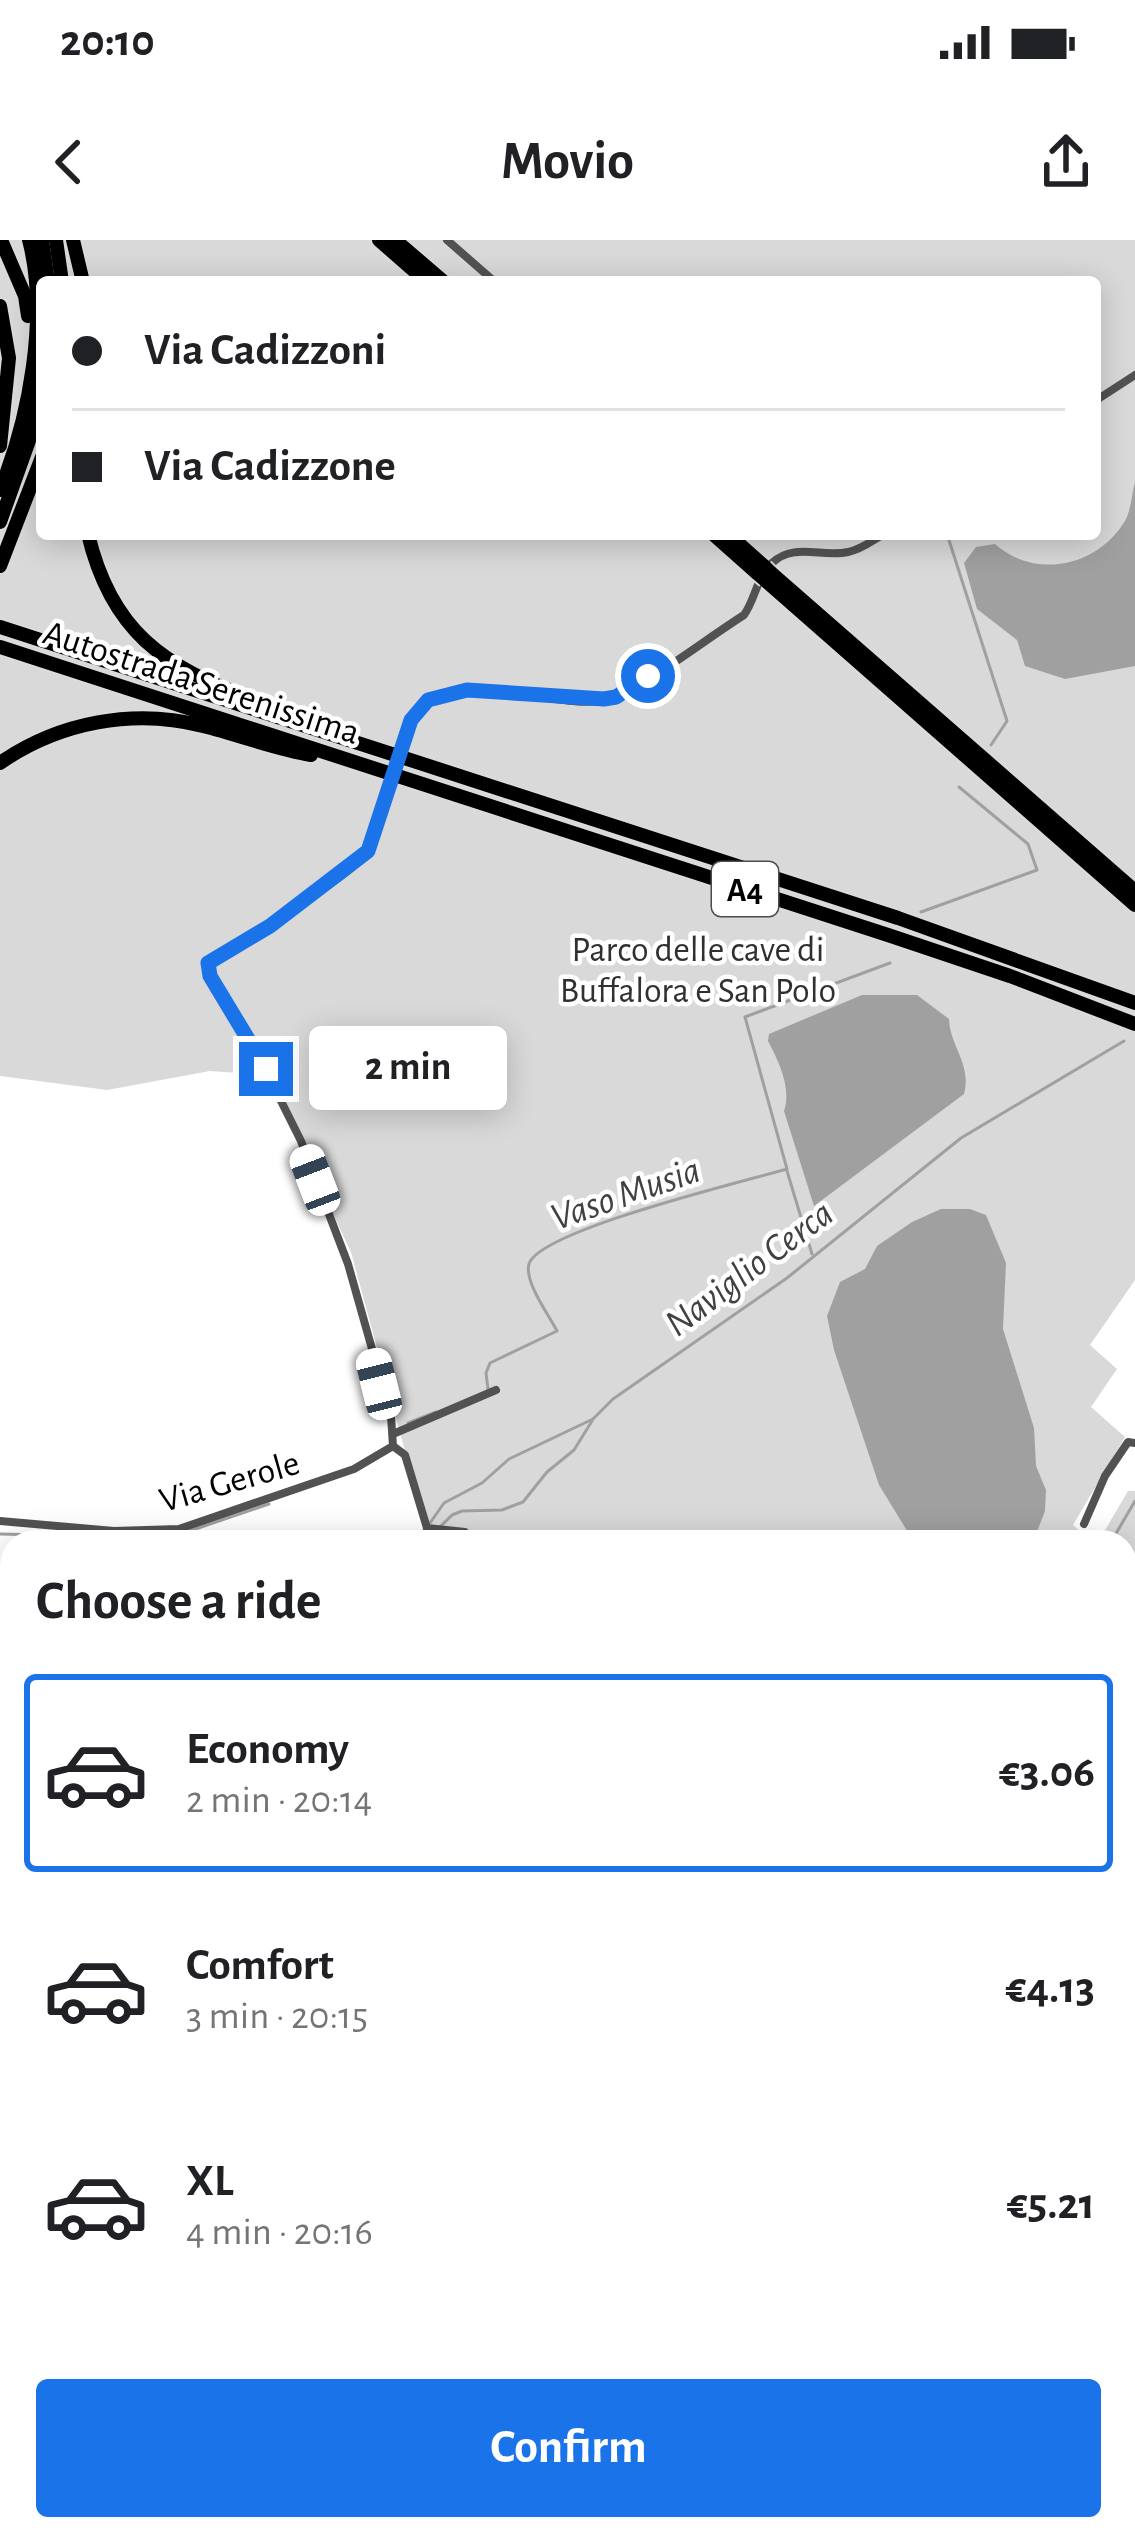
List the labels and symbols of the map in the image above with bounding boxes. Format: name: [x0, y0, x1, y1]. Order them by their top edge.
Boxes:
street label: Autostrada Serenissima: [39, 615, 364, 751]
route start: [621, 649, 675, 703]
road number: A4: [712, 862, 778, 916]
park label: Parco delle cave di Buffalora e San Polo: [560, 932, 836, 1009]
callout: 2 min: [308, 1027, 506, 1111]
route end: [239, 1042, 293, 1096]
car: [285, 1140, 345, 1220]
water label: Vaso Musia: [546, 1151, 705, 1238]
water label: Naviglio Cerca: [658, 1194, 841, 1344]
car: [353, 1345, 405, 1423]
street label: Via Gerole: [155, 1445, 304, 1519]

